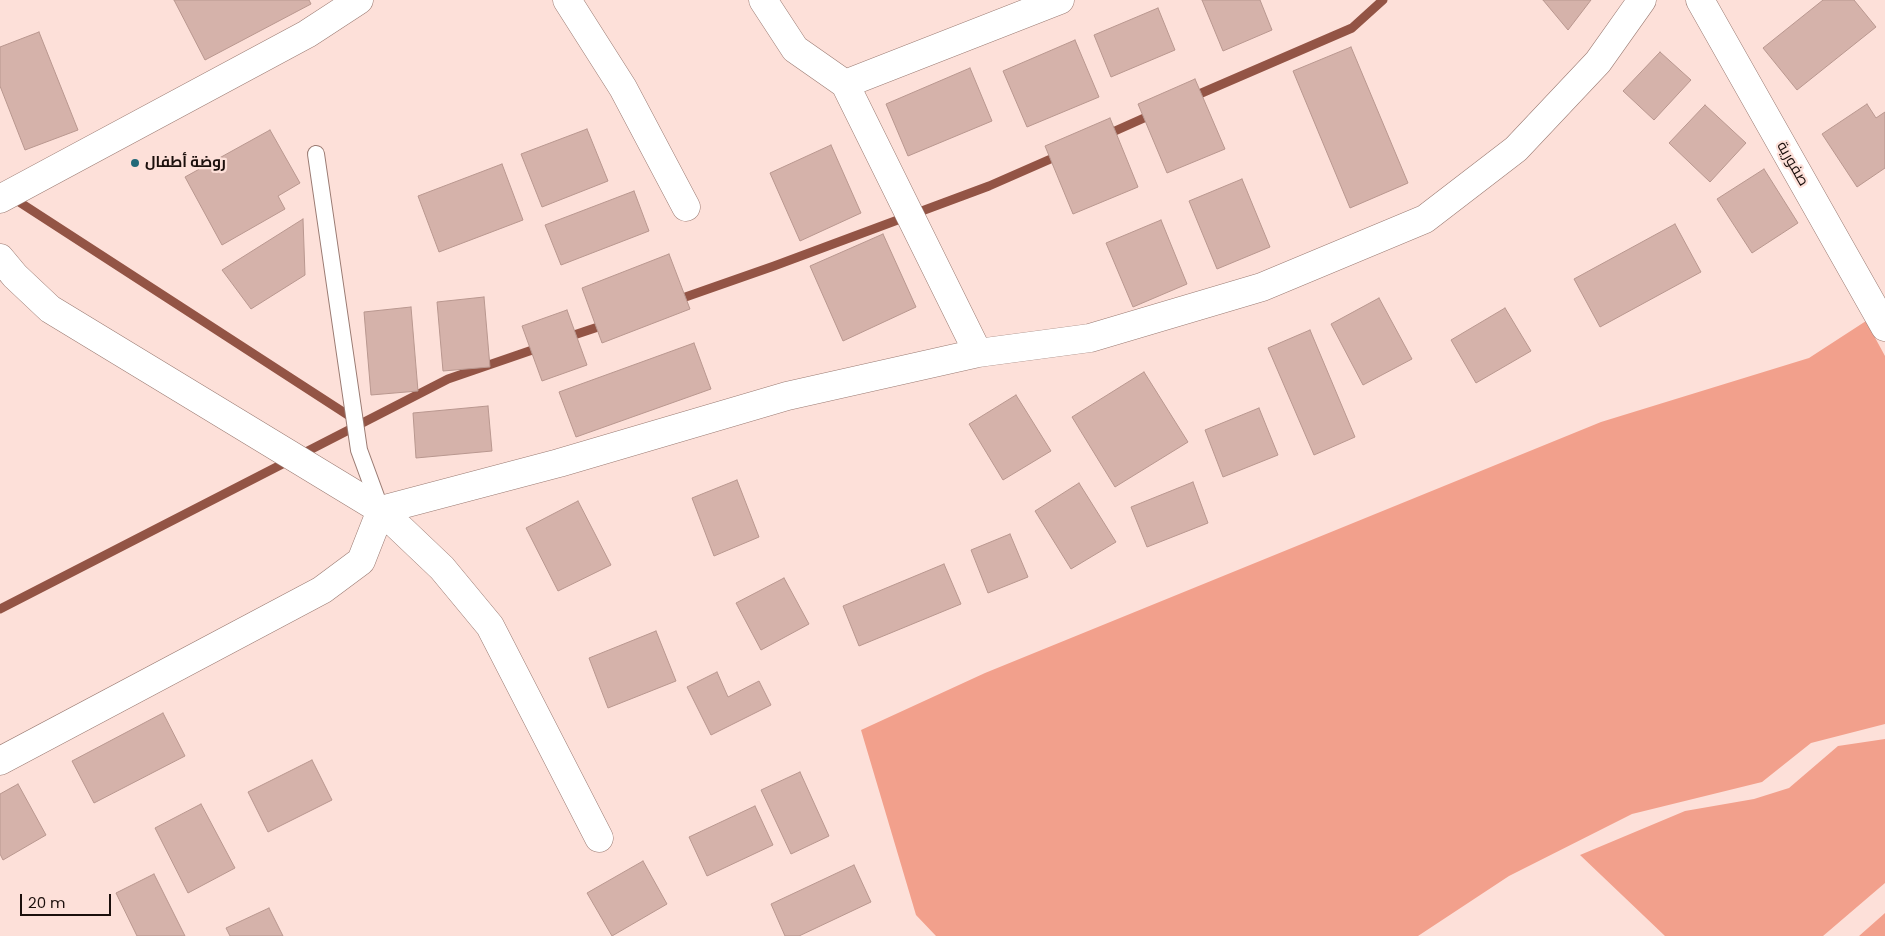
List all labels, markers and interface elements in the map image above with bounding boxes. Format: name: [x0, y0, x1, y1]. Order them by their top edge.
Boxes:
street label: صفورية: [1772, 139, 1812, 189]
place label: روضة أطفال: [145, 154, 226, 172]
marker: روضة أطفال: [129, 157, 141, 169]
scale bar: [22, 884, 114, 916]
text: 20 m: [28, 892, 66, 913]

